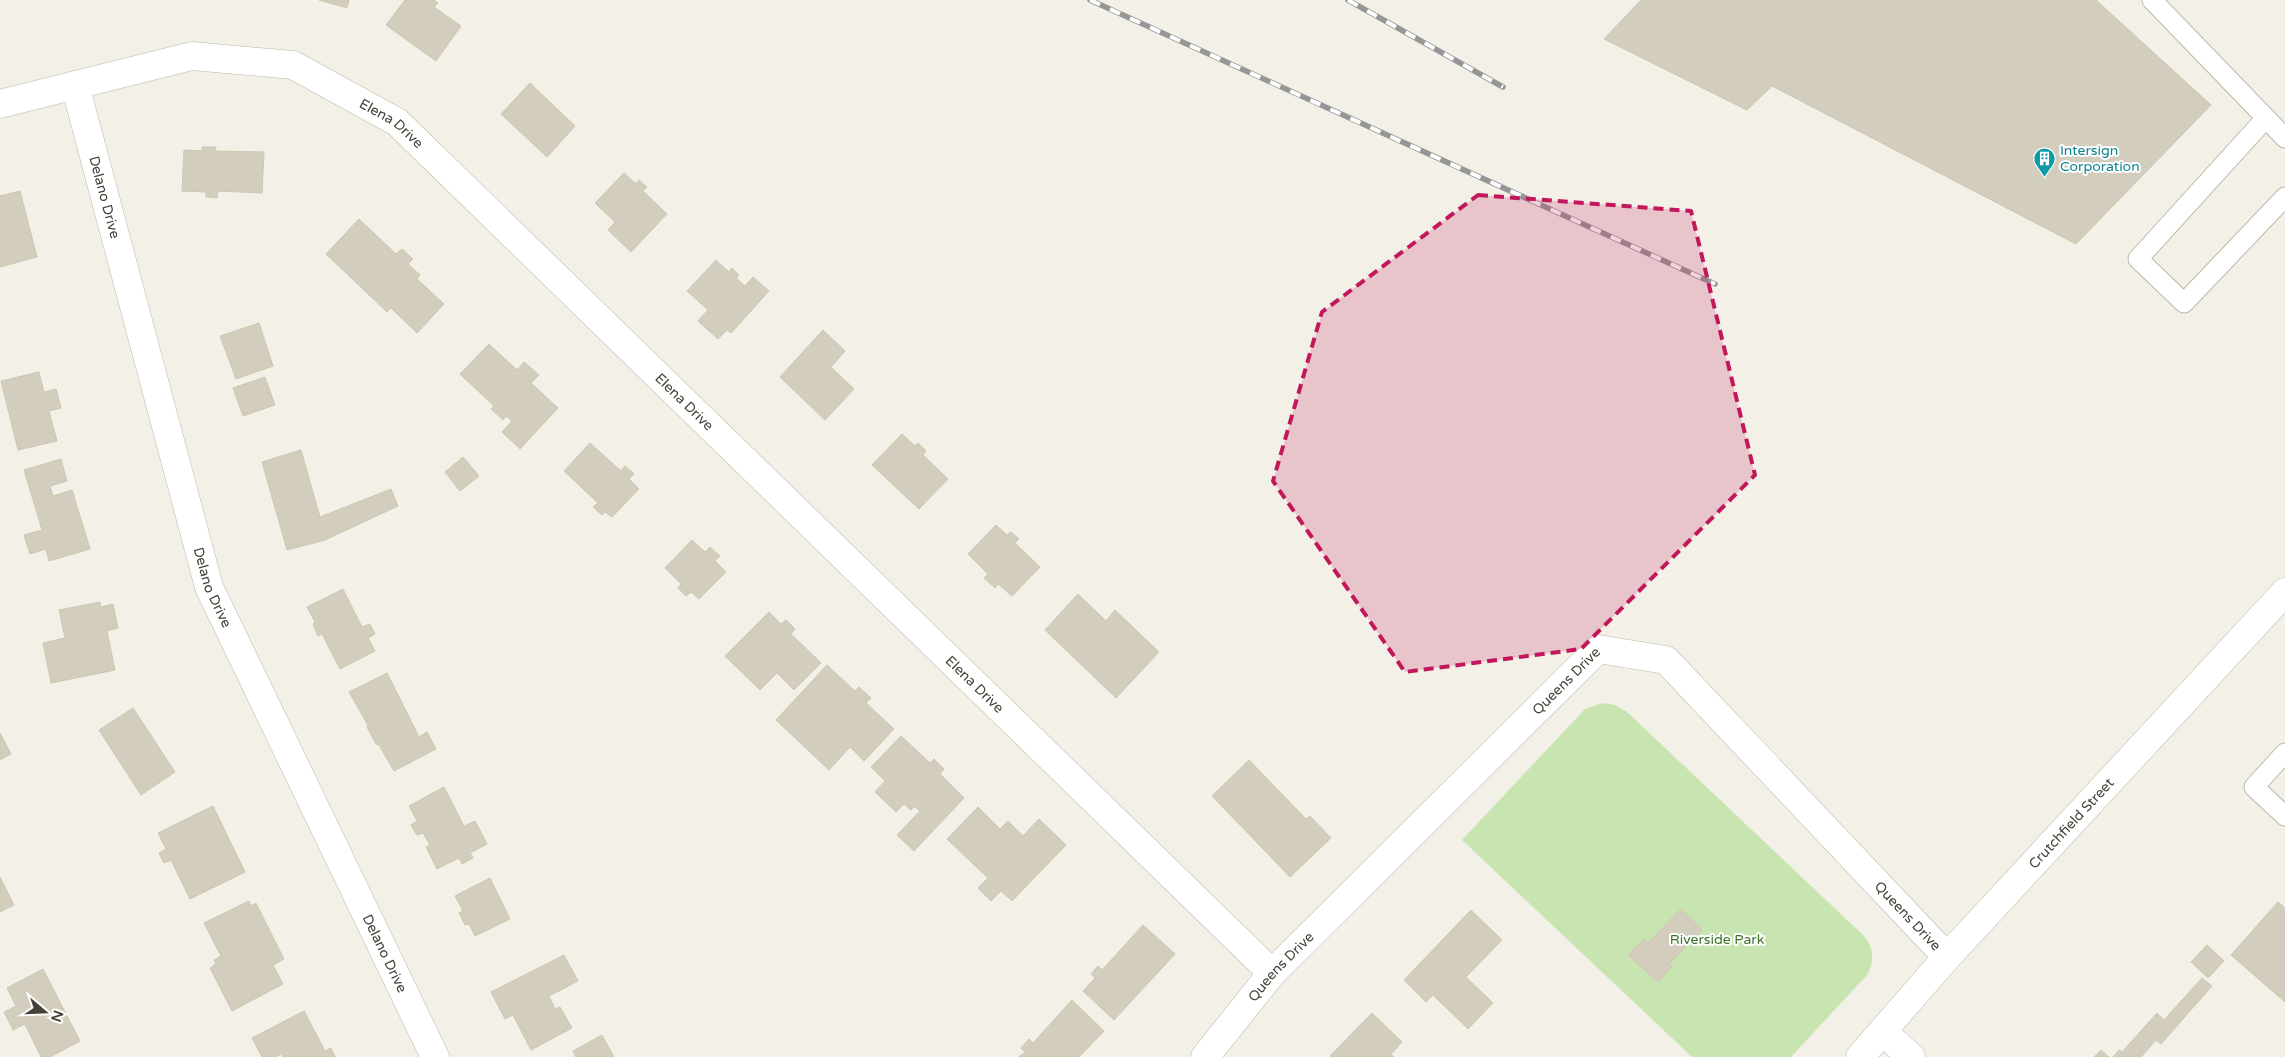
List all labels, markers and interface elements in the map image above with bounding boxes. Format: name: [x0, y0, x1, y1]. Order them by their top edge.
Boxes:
street label: Elena Drive: [357, 95, 427, 152]
place label: Intersign Corporation: [2060, 142, 2140, 175]
building icon: Intersign Corporation: [2032, 146, 2056, 177]
street label: Delano Drive: [86, 154, 124, 240]
street label: Elena Drive: [652, 369, 717, 434]
street label: Delano Drive: [190, 545, 236, 630]
street label: Queens Drive: [1528, 643, 1604, 718]
street label: Elena Drive: [942, 652, 1008, 716]
street label: Crutchfield Street: [2025, 774, 2118, 872]
street label: Queens Drive: [1871, 878, 1945, 954]
street label: Delano Drive: [359, 911, 411, 995]
street label: Queens Drive: [1244, 928, 1317, 1005]
park label: Riverside Park: [1670, 931, 1765, 948]
north arrow: [20, 987, 70, 1037]
text: N: [47, 1008, 67, 1024]

